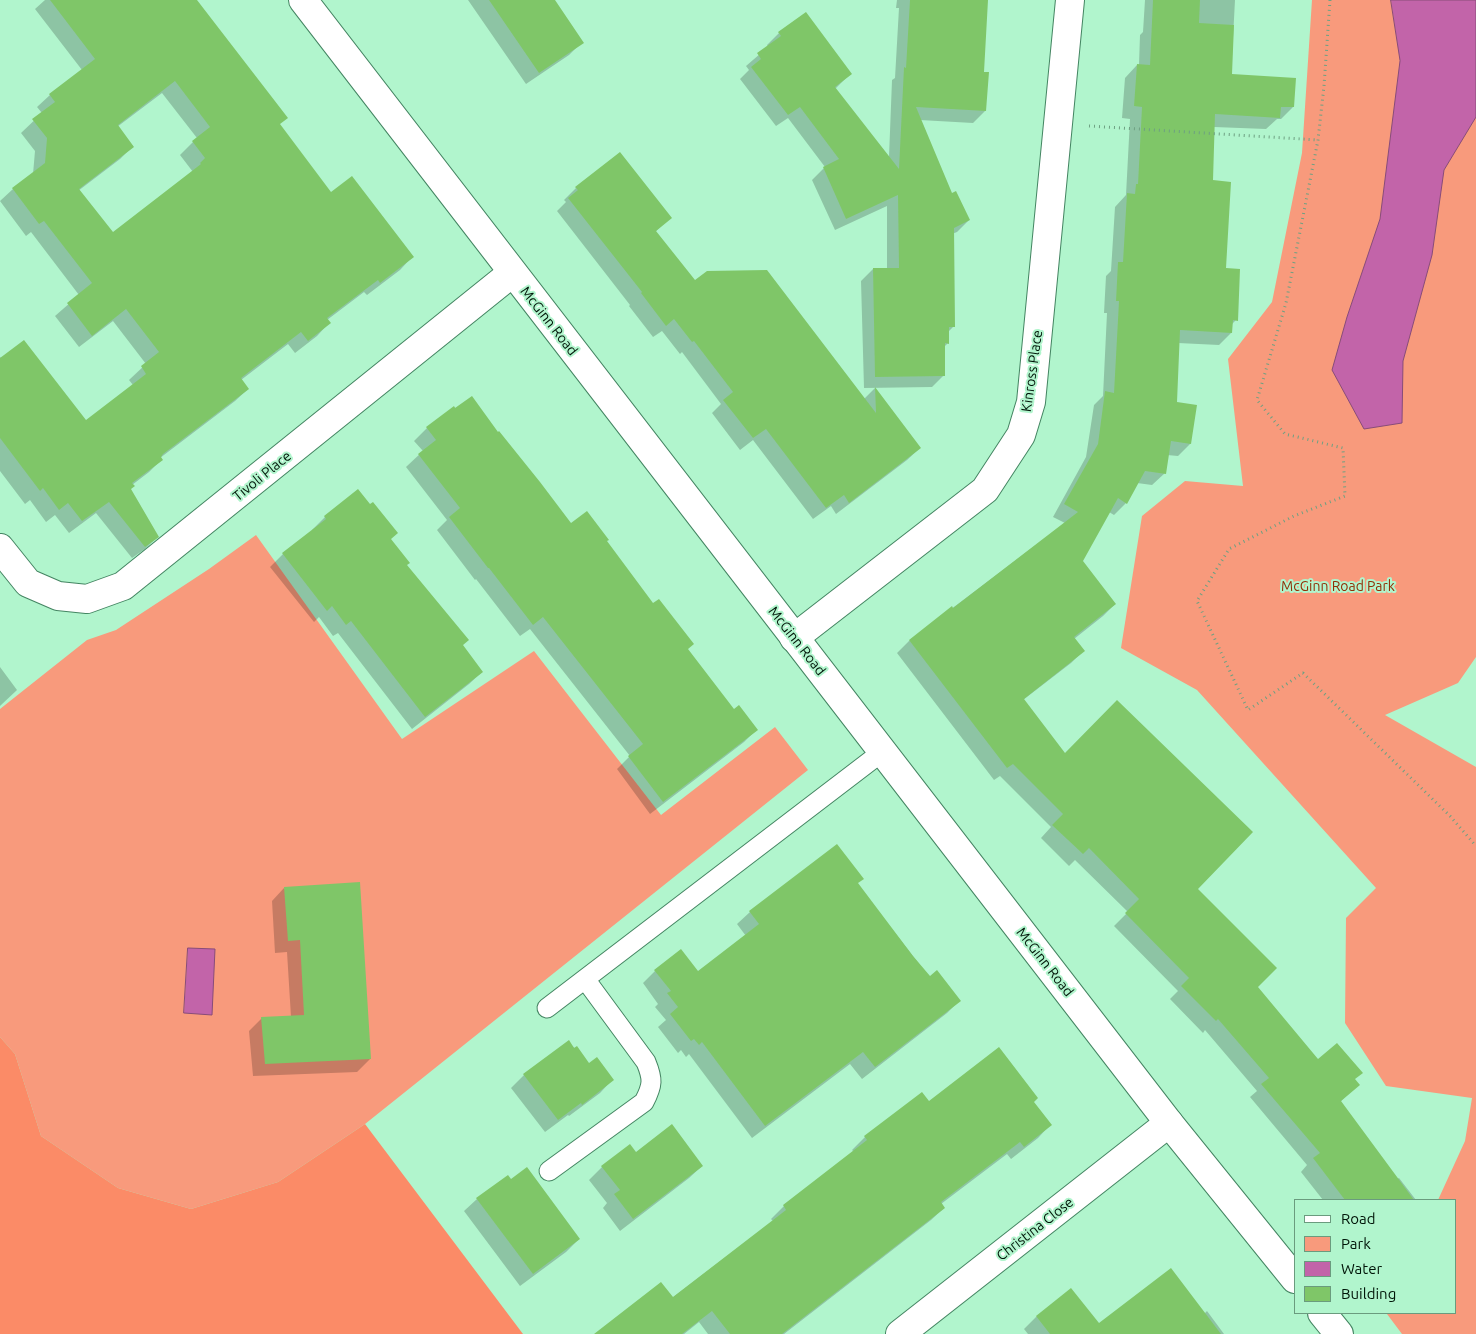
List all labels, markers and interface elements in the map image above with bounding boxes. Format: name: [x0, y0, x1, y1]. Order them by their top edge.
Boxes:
street label: McGinn Road: [517, 283, 581, 359]
street label: Kinross Place: [1018, 329, 1046, 413]
street label: Tivoli Place: [229, 447, 295, 505]
park label: McGinn Road Park: [1281, 578, 1395, 594]
street label: McGinn Road: [765, 603, 829, 679]
street label: McGinn Road: [1013, 924, 1077, 1000]
street label: Christina Close: [993, 1194, 1077, 1264]
legend: [1294, 1199, 1456, 1314]
text: Road: [1341, 1210, 1376, 1227]
text: Park: [1341, 1235, 1371, 1252]
text: Water: [1341, 1260, 1382, 1277]
text: Building: [1341, 1285, 1396, 1302]

